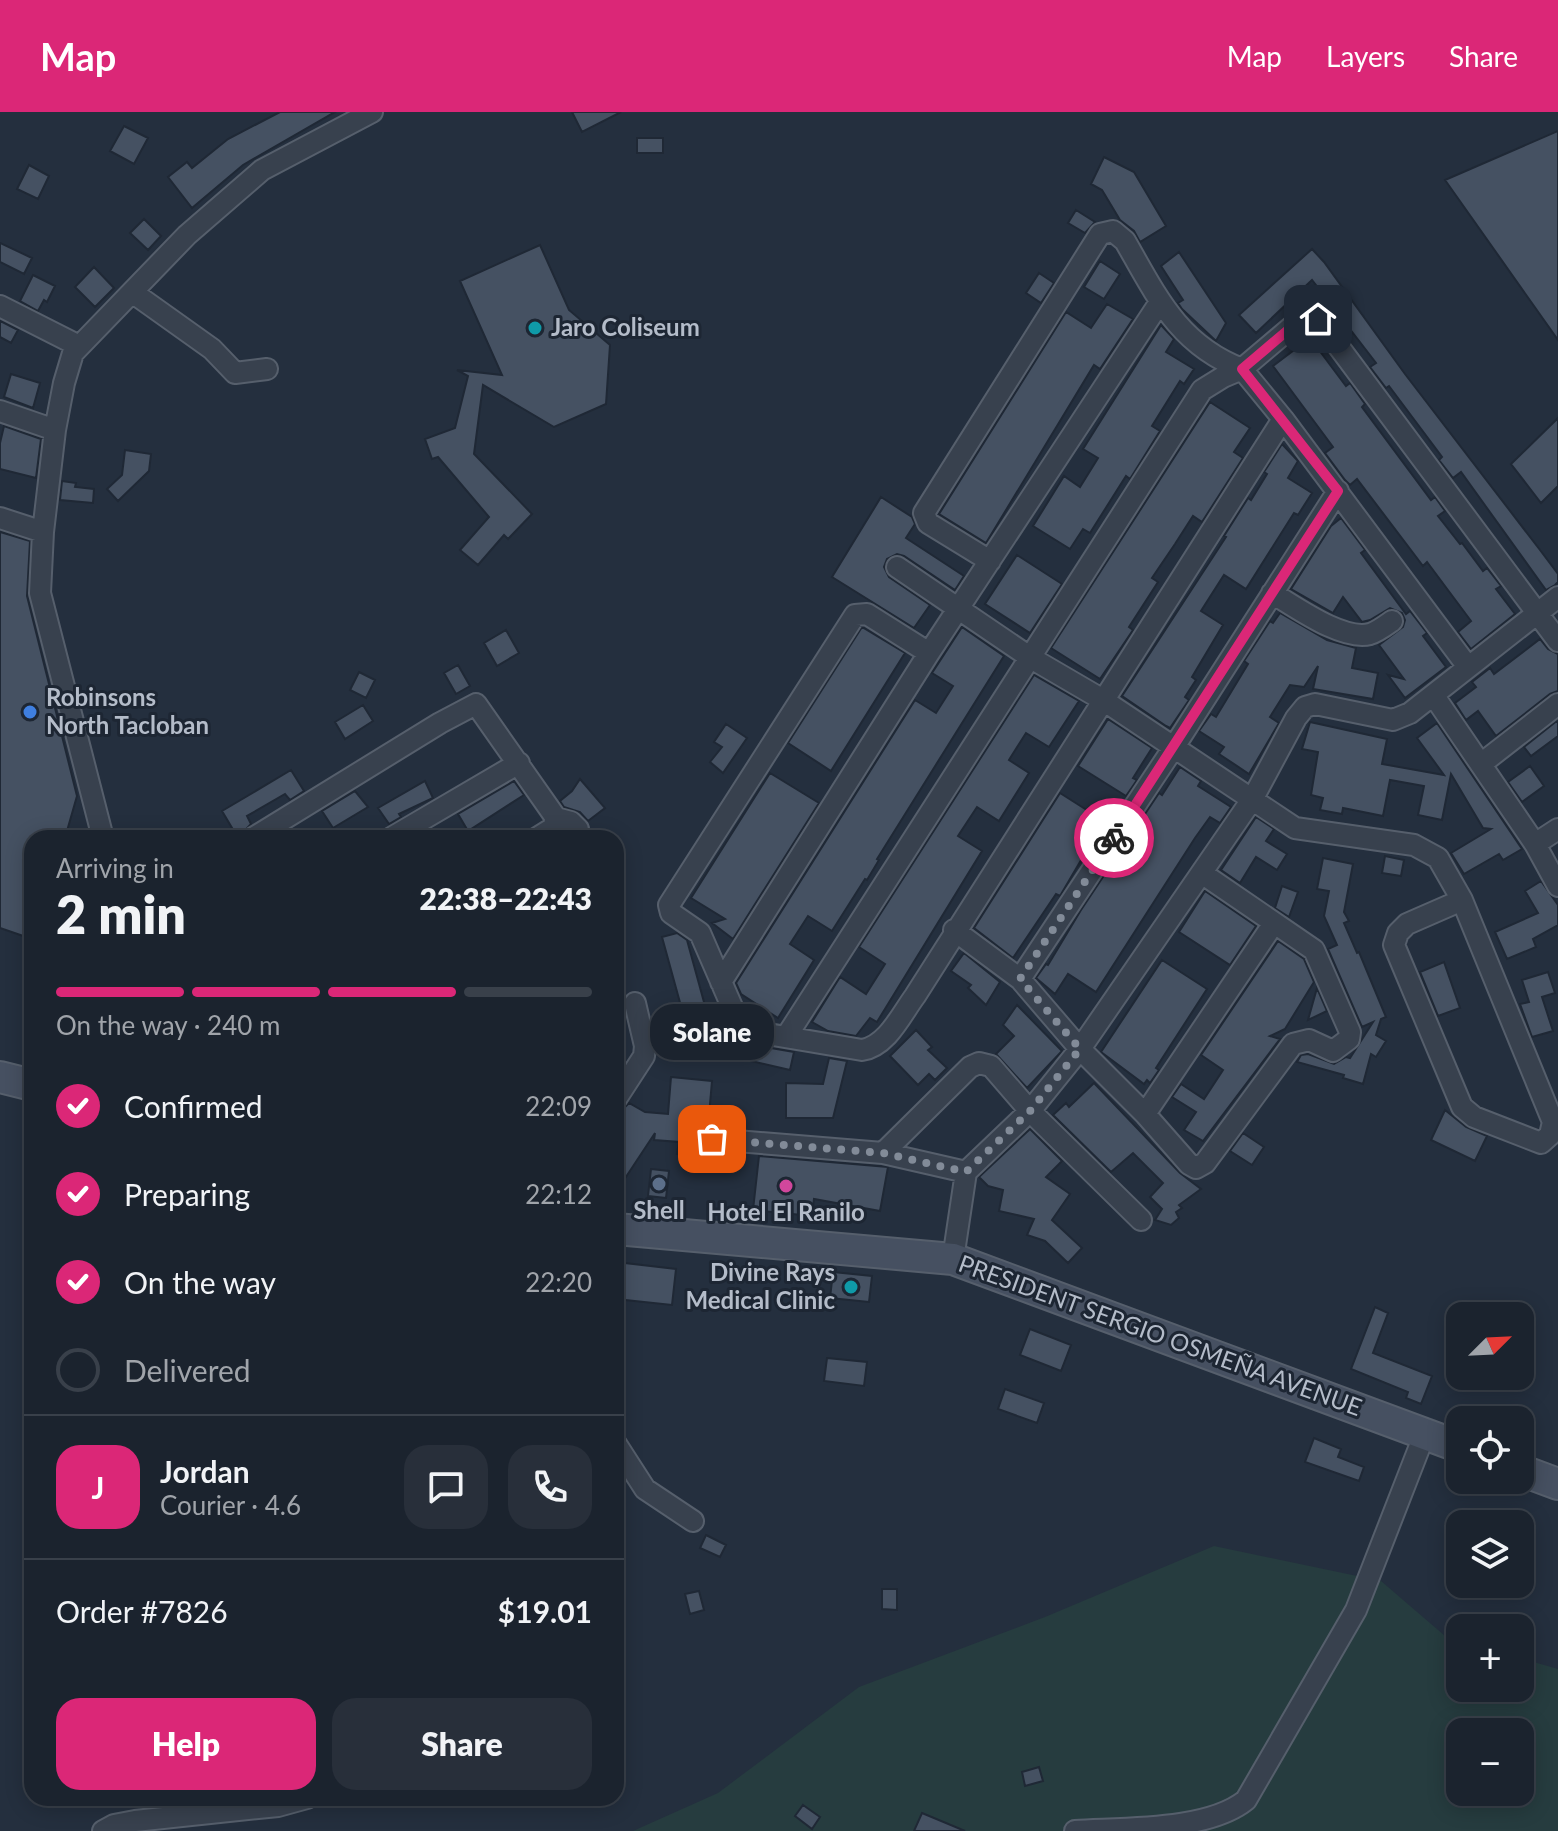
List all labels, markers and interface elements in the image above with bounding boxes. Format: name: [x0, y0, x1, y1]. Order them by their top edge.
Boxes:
text: Map: [40, 33, 116, 79]
text: Map: [1227, 39, 1282, 73]
text: Layers: [1326, 39, 1405, 73]
text: Share: [1449, 39, 1518, 73]
pin: [1284, 285, 1352, 353]
icon: home: [1296, 297, 1340, 341]
place label: Jaro Coliseum: [551, 312, 700, 341]
marker: Jaro Coliseum: [526, 319, 544, 337]
place label: Robinsons North Tacloban: [46, 682, 209, 739]
marker: Robinsons North Tacloban: [21, 703, 39, 721]
courier: [1074, 798, 1154, 878]
icon: bike: [1092, 816, 1136, 860]
text: Arriving in: [56, 852, 174, 884]
text: 22:38–22:43: [419, 880, 592, 916]
text: 2 min: [56, 883, 186, 945]
callout: Solane: [650, 1003, 774, 1059]
text: On the way · 240 m: [56, 1009, 280, 1041]
text: Solane: [673, 1016, 751, 1048]
icon: check: [56, 1084, 100, 1128]
text: Confirmed: [124, 1088, 263, 1124]
text: 22:09: [525, 1090, 592, 1122]
pin: [678, 1105, 746, 1173]
icon: bag: [690, 1117, 734, 1161]
icon: check: [56, 1172, 100, 1216]
marker: Shell: [650, 1175, 668, 1193]
text: Preparing: [124, 1176, 250, 1212]
marker: Hotel El Ranilo: [777, 1177, 795, 1195]
text: 22:12: [525, 1178, 592, 1210]
place label: Shell: [633, 1195, 685, 1224]
place label: Hotel El Ranilo: [707, 1197, 865, 1226]
street label: PRESIDENT SERGIO OSMEÑA AVENUE: [955, 1248, 1366, 1421]
place label: Divine Rays Medical Clinic: [685, 1257, 835, 1314]
icon: check: [56, 1260, 100, 1304]
text: On the way: [124, 1264, 276, 1300]
text: 22:20: [525, 1266, 592, 1298]
marker: Divine Rays Medical Clinic: [842, 1278, 860, 1296]
north arrow: [1446, 1302, 1534, 1390]
map controls: [1446, 1302, 1534, 1806]
text: Delivered: [124, 1352, 251, 1388]
button: locate: [1446, 1406, 1534, 1494]
button: chat: [404, 1445, 488, 1529]
button: phone: [508, 1445, 592, 1529]
text: Jordan: [160, 1453, 250, 1489]
text: J: [92, 1469, 104, 1505]
text: Courier · 4.6: [160, 1489, 301, 1521]
button: layers: [1446, 1510, 1534, 1598]
text: Order #7826: [56, 1593, 228, 1629]
text: $19.01: [498, 1593, 592, 1629]
button: +: [1446, 1614, 1534, 1702]
button: Help: [56, 1698, 316, 1790]
button: Share: [332, 1698, 592, 1790]
button: −: [1446, 1718, 1534, 1806]

